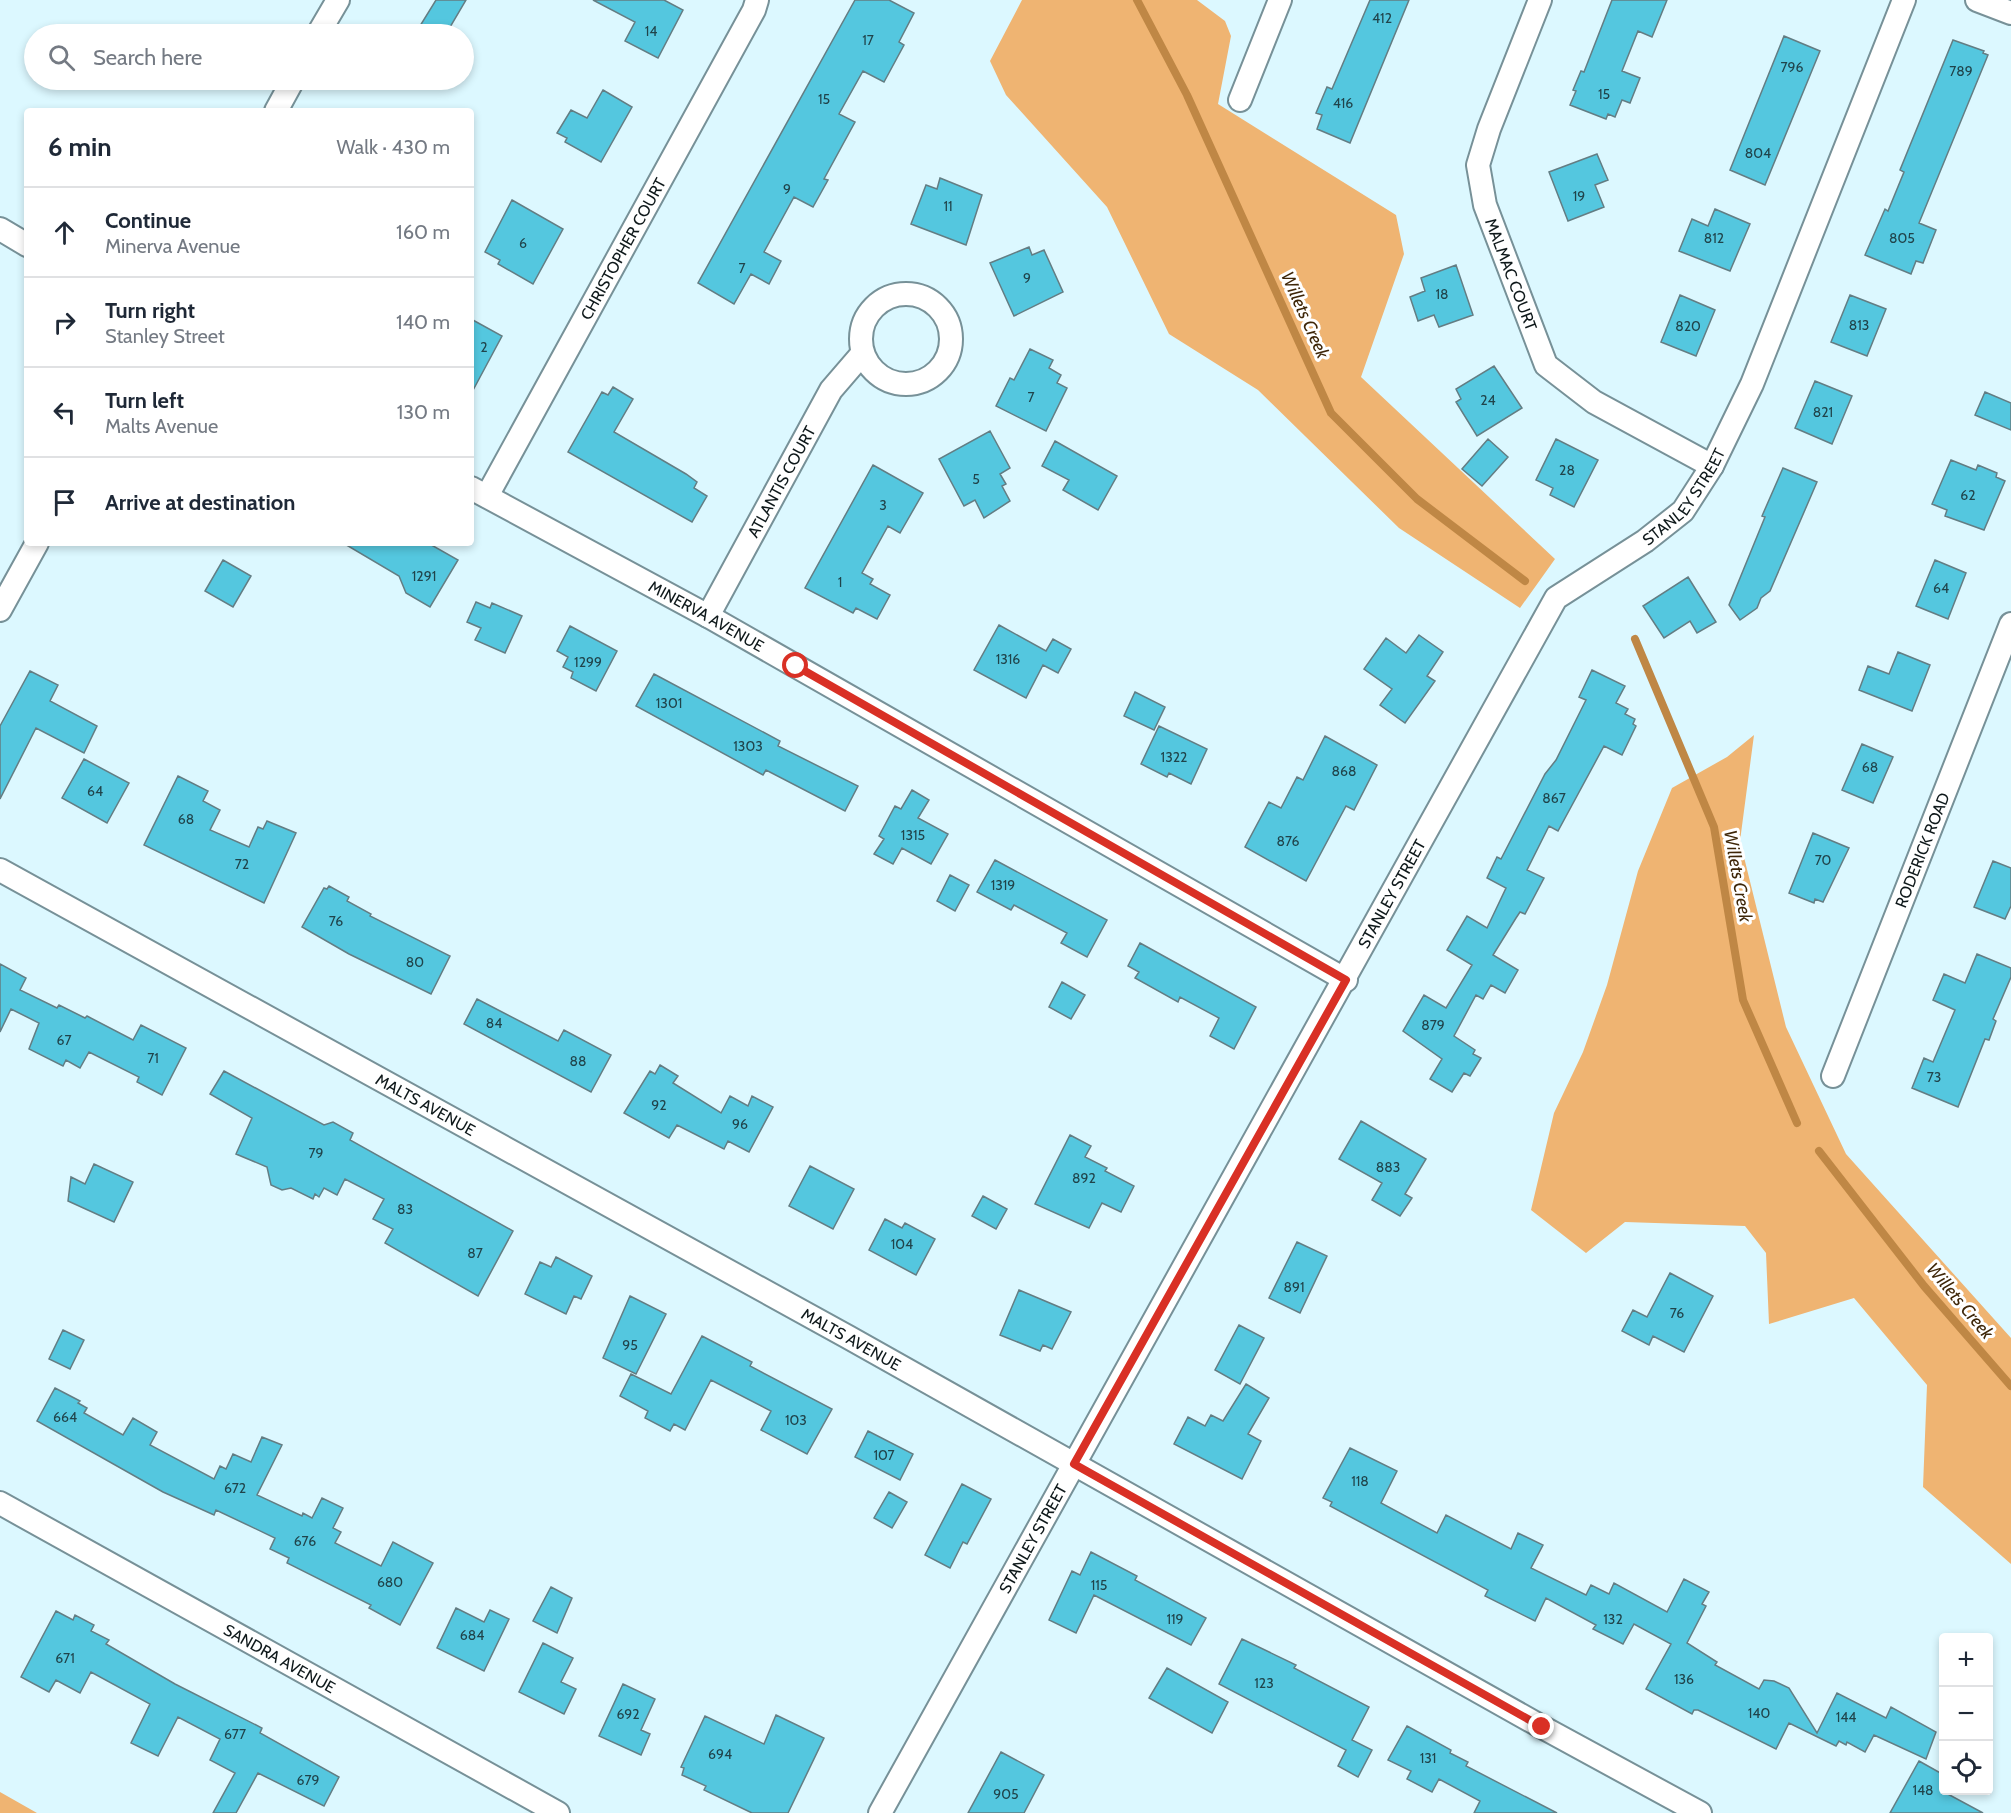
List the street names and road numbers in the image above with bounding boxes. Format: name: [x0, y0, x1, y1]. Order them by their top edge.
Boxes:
street label: CHRISTOPHER COURT: [577, 174, 670, 323]
street label: MALMAC COURT: [1481, 216, 1541, 334]
street label: ATLANTIS COURT: [744, 423, 820, 541]
street label: STANLEY STREET: [1639, 445, 1729, 549]
street label: MINERVA AVENUE: [645, 577, 767, 656]
street label: RODERICK ROAD: [1891, 790, 1954, 910]
street label: STANLEY STREET: [1354, 836, 1430, 952]
street label: MALTS AVENUE: [372, 1070, 479, 1140]
street label: MALTS AVENUE: [798, 1304, 904, 1375]
street label: STANLEY STREET: [995, 1481, 1071, 1597]
street label: SANDRA AVENUE: [220, 1620, 339, 1697]

